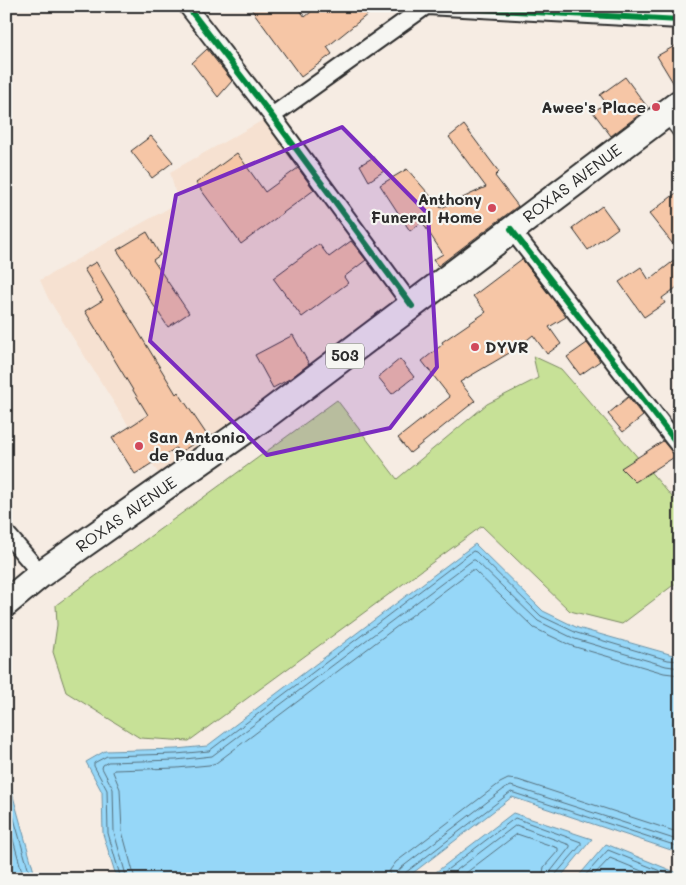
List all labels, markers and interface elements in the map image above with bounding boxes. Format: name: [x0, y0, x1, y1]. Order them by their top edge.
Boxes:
place label: Awee's Place: [541, 96, 646, 117]
marker: Awee's Place: [650, 101, 662, 113]
street label: ROXAS AVENUE: [518, 139, 625, 227]
place label: Anthony Funeral Home: [371, 188, 482, 227]
marker: Anthony Funeral Home: [486, 202, 498, 214]
place label: DYVR: [485, 336, 529, 357]
marker: DYVR: [469, 341, 481, 353]
road number: 503: [326, 344, 364, 368]
place label: San Antonio de Padua: [149, 426, 246, 465]
marker: San Antonio de Padua: [133, 440, 145, 452]
street label: ROXAS AVENUE: [71, 471, 180, 556]

